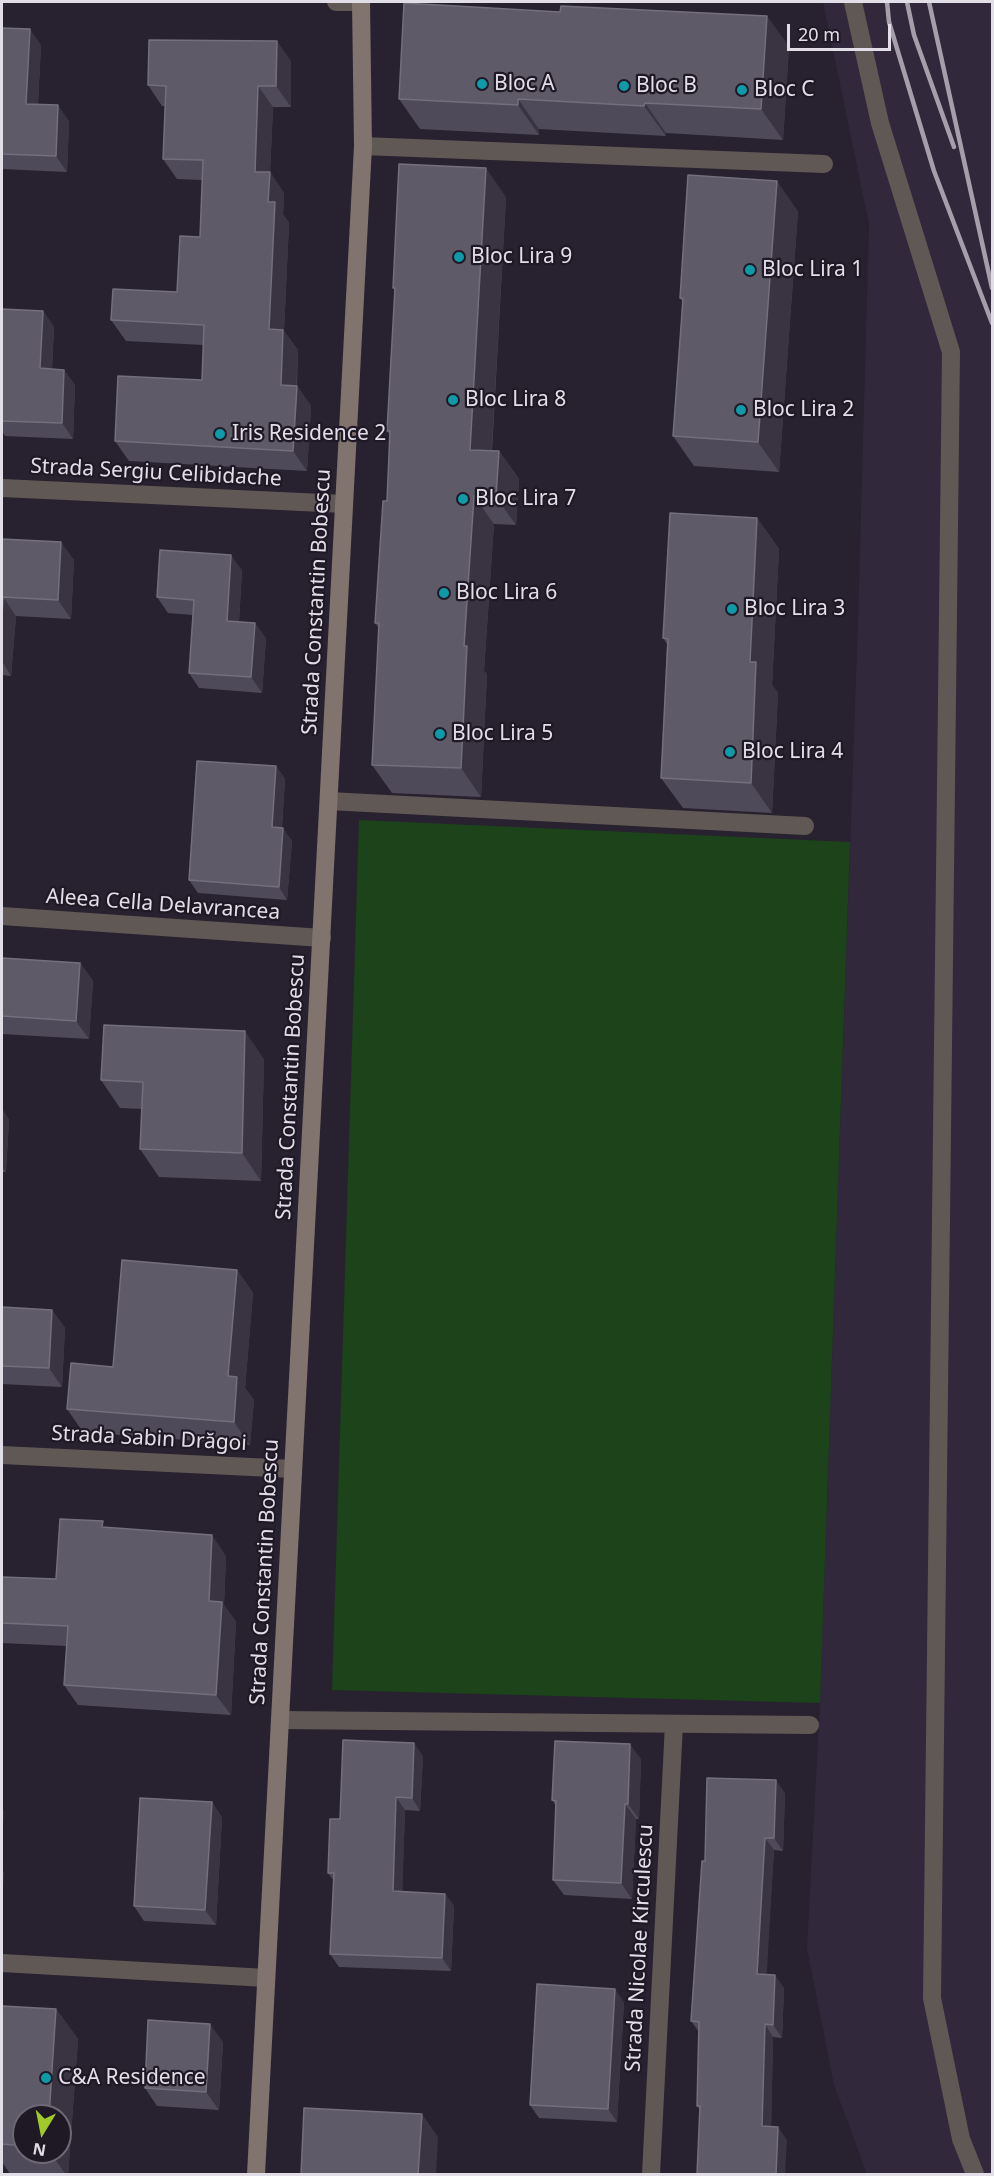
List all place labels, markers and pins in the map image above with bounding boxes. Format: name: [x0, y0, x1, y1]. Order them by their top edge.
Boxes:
place label: Bloc A: [494, 71, 555, 97]
place label: Bloc B: [636, 73, 697, 99]
marker: Bloc A: [475, 77, 489, 91]
place label: Bloc C: [754, 77, 815, 103]
marker: Bloc B: [617, 79, 631, 93]
marker: Bloc C: [735, 83, 749, 97]
place label: Bloc Lira 9: [471, 244, 572, 270]
marker: Bloc Lira 9: [452, 250, 466, 264]
place label: Bloc Lira 1: [762, 257, 863, 283]
marker: Bloc Lira 1: [743, 263, 757, 277]
place label: Bloc Lira 8: [465, 387, 566, 413]
marker: Bloc Lira 8: [446, 393, 460, 407]
place label: Bloc Lira 2: [753, 397, 854, 423]
marker: Bloc Lira 2: [734, 403, 748, 417]
place label: Iris Residence 2: [232, 421, 386, 447]
marker: Iris Residence 2: [213, 427, 227, 441]
place label: Bloc Lira 7: [475, 486, 576, 512]
marker: Bloc Lira 7: [456, 492, 470, 506]
place label: Bloc Lira 6: [456, 580, 557, 606]
marker: Bloc Lira 6: [437, 586, 451, 600]
place label: Bloc Lira 3: [744, 596, 845, 622]
marker: Bloc Lira 3: [725, 602, 739, 616]
place label: Bloc Lira 5: [452, 721, 553, 747]
marker: Bloc Lira 5: [433, 727, 447, 741]
place label: Bloc Lira 4: [742, 739, 843, 765]
marker: Bloc Lira 4: [723, 745, 737, 759]
place label: C&A Residence: [58, 2065, 206, 2091]
marker: C&A Residence: [39, 2071, 53, 2085]

